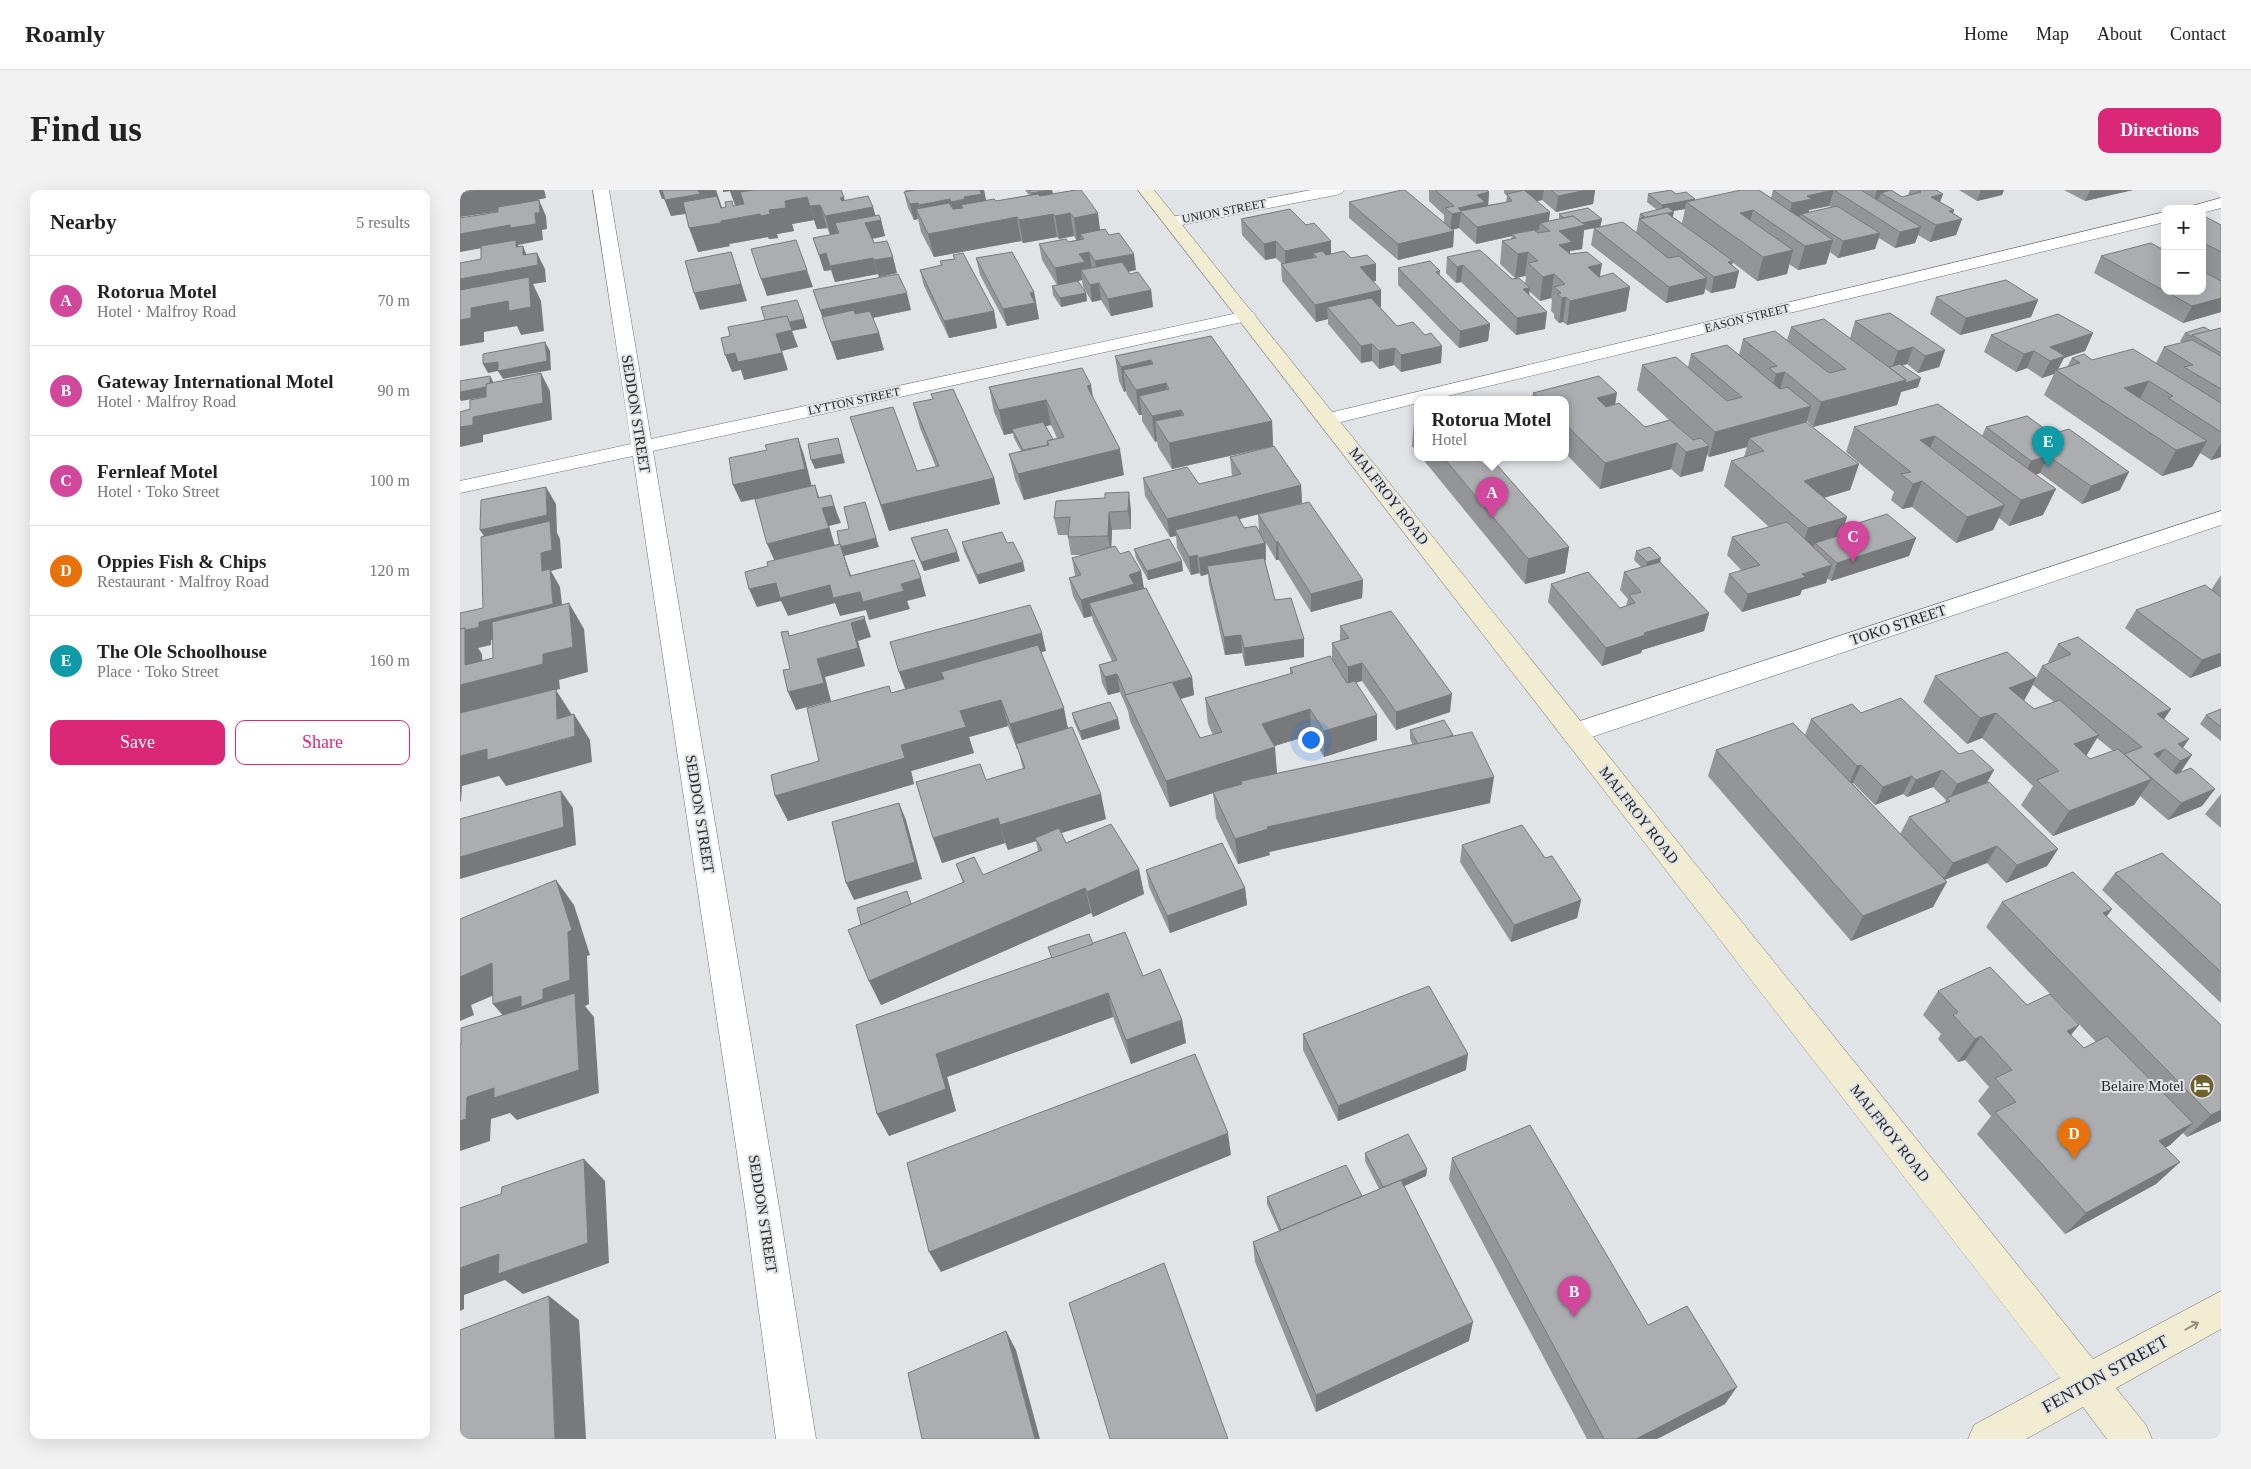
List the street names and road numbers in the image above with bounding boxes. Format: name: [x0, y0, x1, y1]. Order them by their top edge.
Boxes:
street label: UNION STREET: [1181, 196, 1268, 226]
street label: EASON STREET: [1703, 301, 1792, 335]
street label: SEDDON STREET: [619, 354, 653, 474]
street label: LYTTON STREET: [807, 384, 902, 418]
street label: MALFROY ROAD: [1346, 444, 1432, 548]
street label: TOKO STREET: [1848, 602, 1948, 648]
street label: SEDDON STREET: [683, 754, 717, 874]
street label: MALFROY ROAD: [1596, 763, 1682, 867]
street label: MALFROY ROAD: [1847, 1081, 1933, 1185]
street label: SEDDON STREET: [746, 1154, 780, 1274]
street label: FENTON STREET: [2038, 1331, 2172, 1417]

